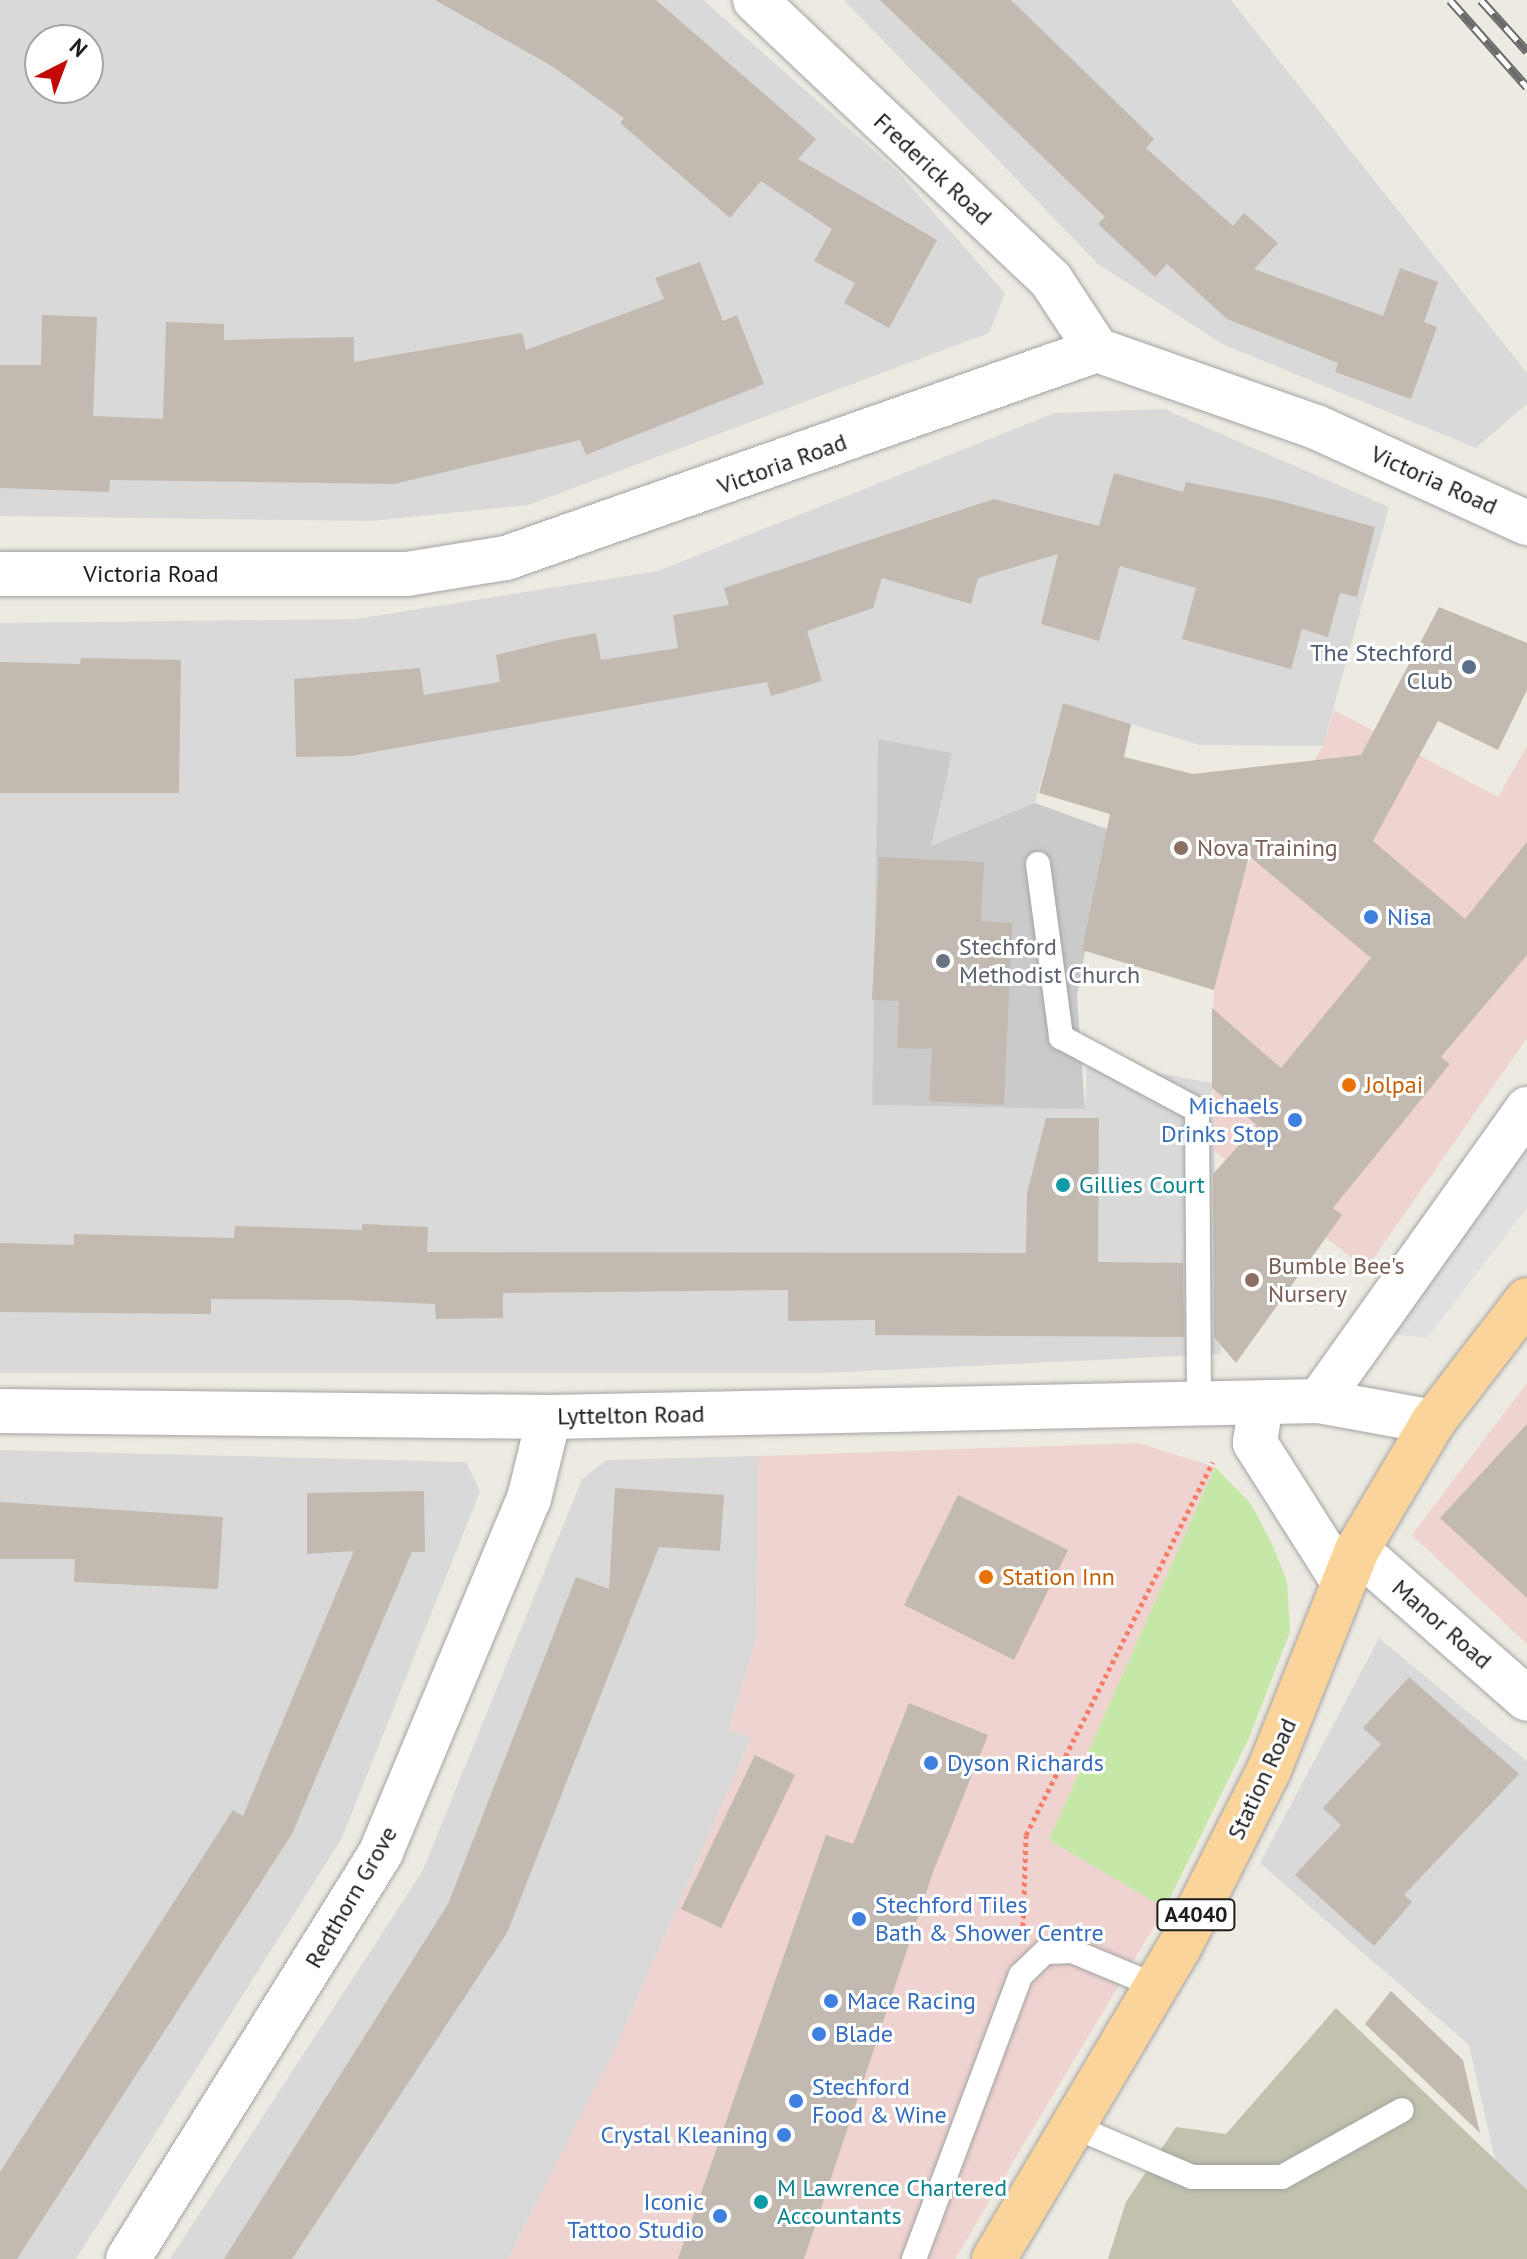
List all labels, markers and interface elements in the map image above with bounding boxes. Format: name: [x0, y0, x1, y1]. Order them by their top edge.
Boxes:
north arrow: [24, 24, 104, 104]
text: N: [64, 32, 93, 63]
street label: Frederick Road: [868, 107, 998, 231]
street label: Victoria Road: [713, 427, 851, 501]
street label: Victoria Road: [1366, 439, 1502, 521]
street label: Victoria Road: [83, 560, 219, 588]
place label: The Stechford Club: [1310, 639, 1453, 695]
marker: The Stechford Club: [1460, 658, 1478, 676]
place label: Nova Training: [1197, 834, 1338, 862]
marker: Nova Training: [1172, 839, 1190, 857]
place label: Nisa: [1387, 903, 1432, 931]
marker: Nisa: [1362, 908, 1380, 926]
place label: Stechford Methodist Church: [959, 933, 1140, 989]
marker: Stechford Methodist Church: [934, 952, 952, 970]
place label: Jolpai: [1365, 1071, 1423, 1099]
marker: Jolpai: [1340, 1076, 1358, 1094]
place label: Michaels Drinks Stop: [1161, 1092, 1279, 1148]
marker: Michaels Drinks Stop: [1286, 1111, 1304, 1129]
place label: Gillies Court: [1079, 1171, 1205, 1199]
marker: Gillies Court: [1054, 1176, 1072, 1194]
place label: Bumble Bee's Nursery: [1268, 1252, 1405, 1308]
marker: Bumble Bee's Nursery: [1243, 1271, 1261, 1289]
street label: Lyttelton Road: [557, 1399, 705, 1431]
place label: Station Inn: [1002, 1563, 1115, 1591]
marker: Station Inn: [977, 1568, 995, 1586]
street label: Manor Road: [1386, 1573, 1498, 1675]
street label: Station Road: [1221, 1714, 1303, 1844]
place label: Dyson Richards: [947, 1749, 1104, 1777]
marker: Dyson Richards: [922, 1754, 940, 1772]
street label: Redthorn Grove: [299, 1821, 403, 1973]
place label: Stechford Tiles Bath & Shower Centre: [875, 1891, 1104, 1947]
road number: A4040: [1156, 1897, 1236, 1933]
marker: Stechford Tiles Bath & Shower Centre: [850, 1910, 868, 1928]
place label: Mace Racing: [847, 1987, 976, 2015]
marker: Mace Racing: [822, 1992, 840, 2010]
place label: Blade: [835, 2020, 893, 2048]
marker: Blade: [810, 2025, 828, 2043]
place label: Stechford Food & Wine: [812, 2073, 947, 2129]
marker: Stechford Food & Wine: [787, 2092, 805, 2110]
place label: Crystal Kleaning: [600, 2121, 768, 2149]
marker: Crystal Kleaning: [775, 2126, 793, 2144]
place label: M Lawrence Chartered Accountants: [777, 2174, 1007, 2230]
place label: Iconic Tattoo Studio: [567, 2188, 704, 2244]
marker: M Lawrence Chartered Accountants: [752, 2193, 770, 2211]
marker: Iconic Tattoo Studio: [711, 2207, 729, 2225]

